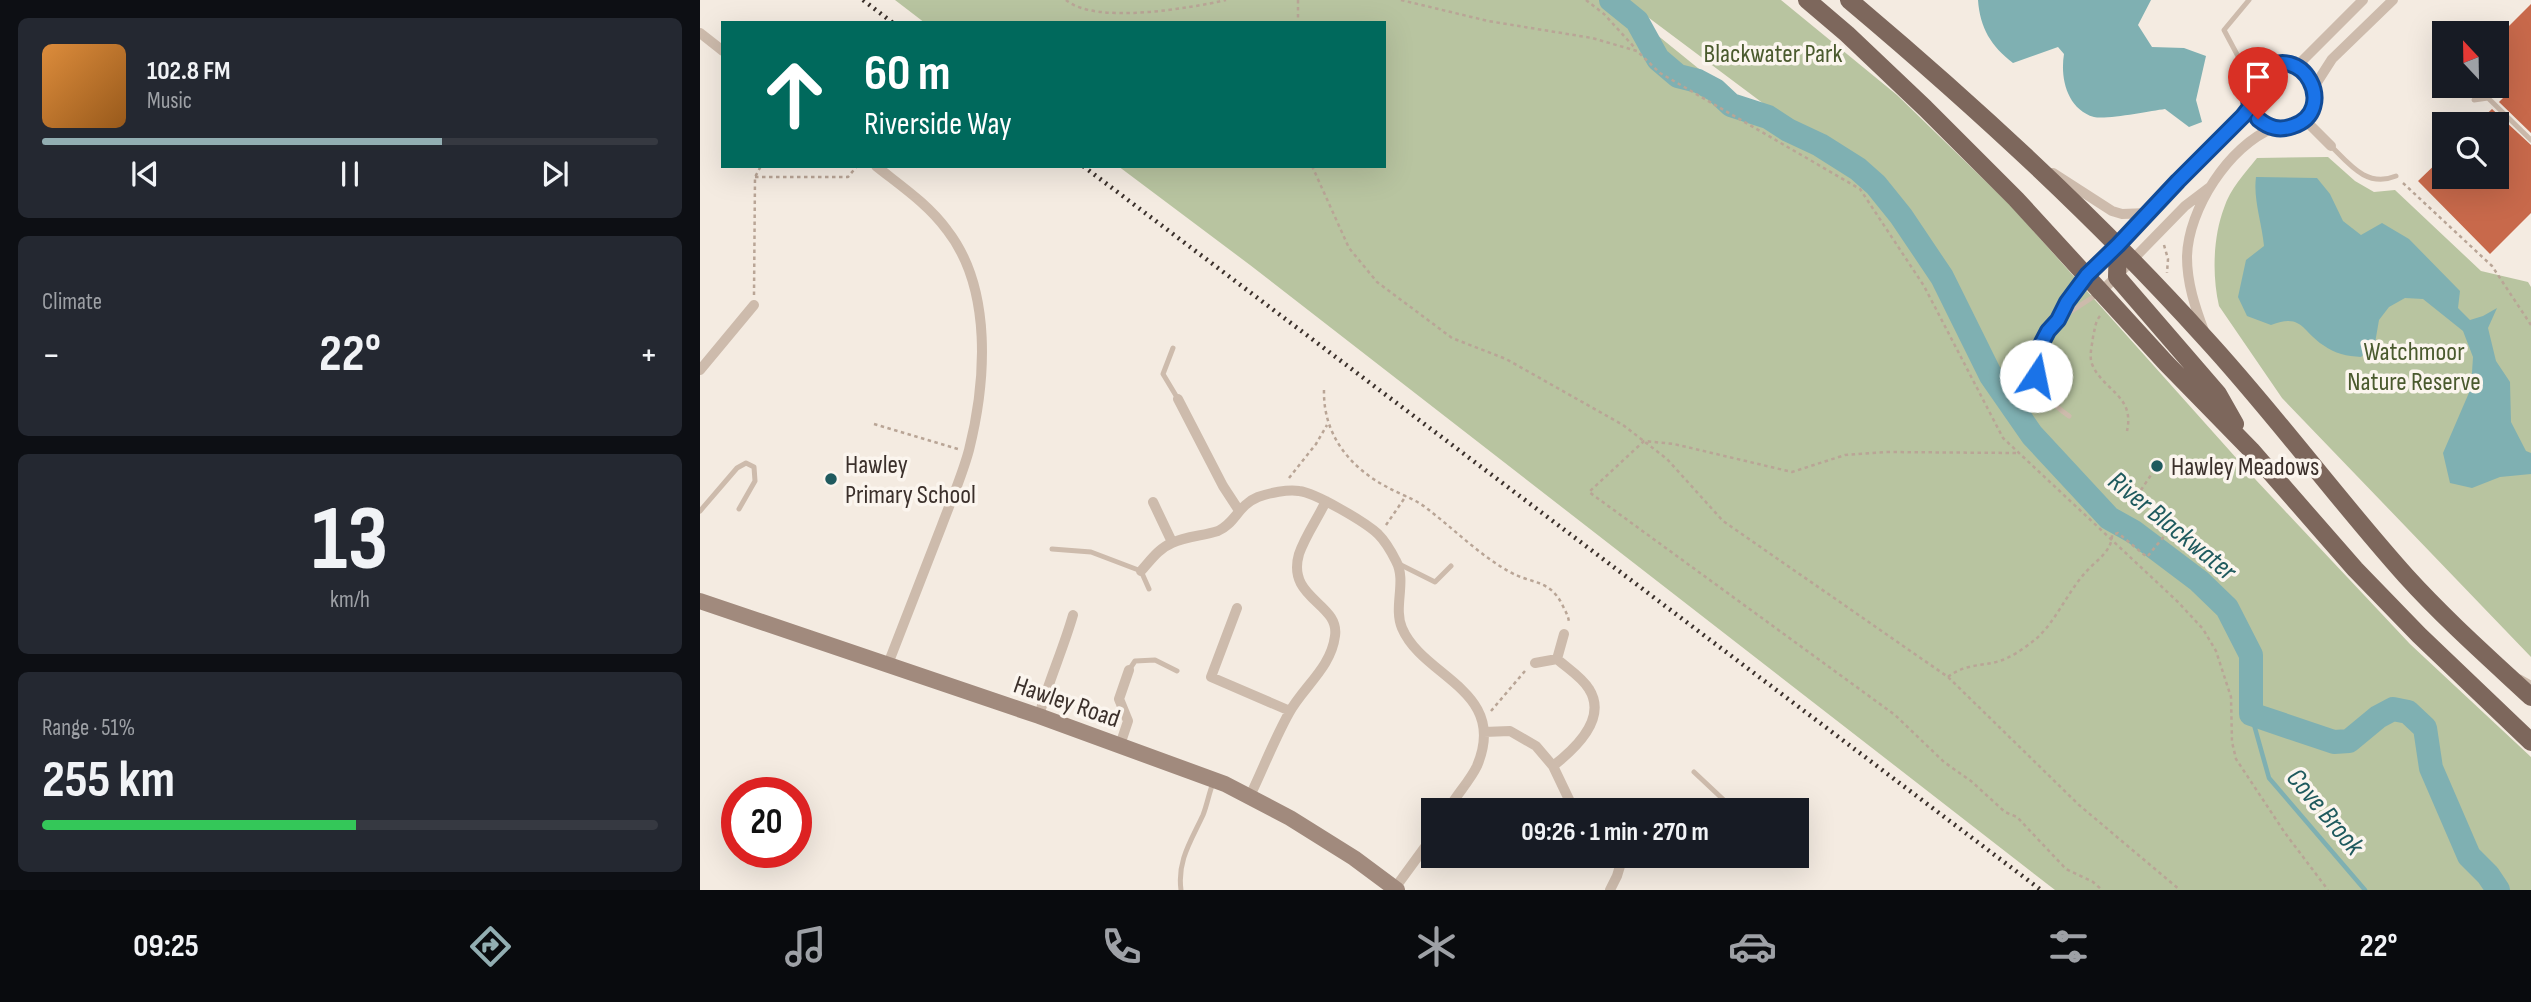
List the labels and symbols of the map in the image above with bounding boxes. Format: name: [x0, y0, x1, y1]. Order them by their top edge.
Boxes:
north arrow: [2432, 21, 2510, 98]
park label: Blackwater Park: [1704, 39, 1842, 70]
pin: [2228, 47, 2288, 119]
park label: Watchmoor Nature Reserve: [2347, 337, 2481, 398]
position arrow: [1999, 339, 2073, 413]
place label: Hawley Primary School: [845, 450, 976, 511]
place label: Hawley Meadows: [2171, 452, 2319, 483]
marker: Hawley Meadows: [2149, 458, 2165, 474]
water label: River Blackwater: [2101, 465, 2244, 589]
marker: Hawley Primary School: [823, 471, 839, 487]
street label: Hawley Road: [1009, 670, 1124, 735]
water label: Cove Brook: [2279, 762, 2371, 863]
speed limit sign: 20: [721, 777, 812, 868]

